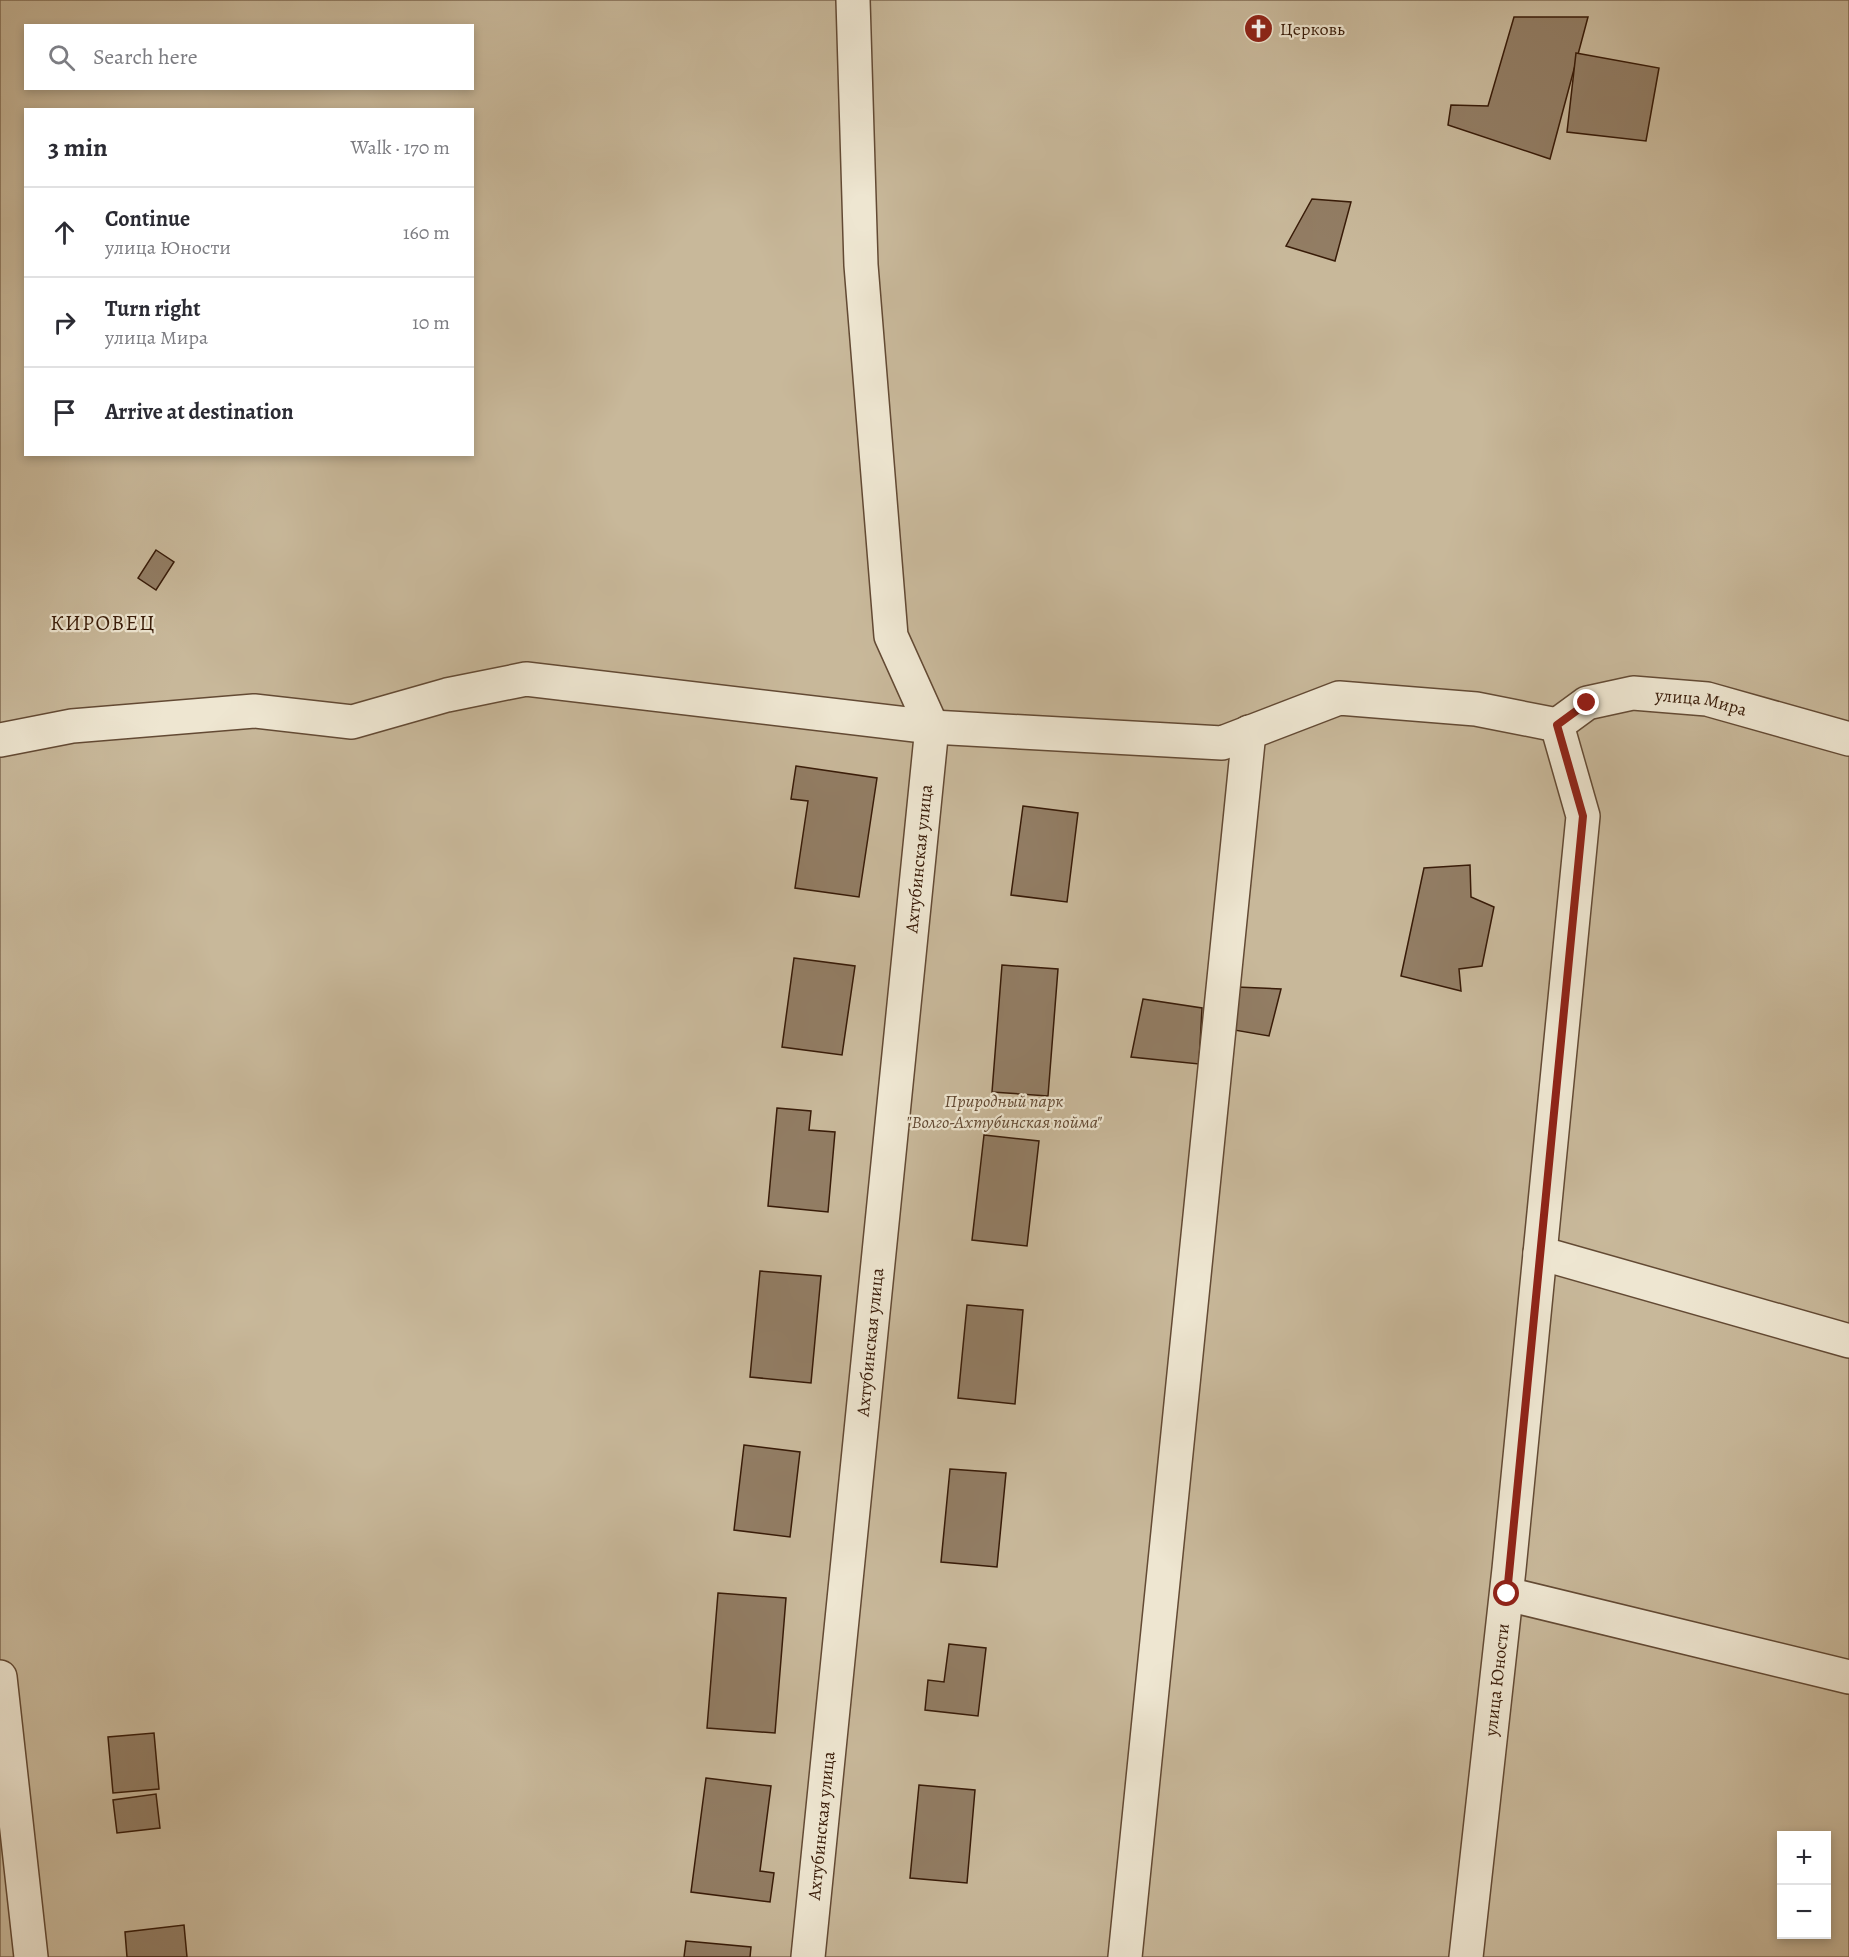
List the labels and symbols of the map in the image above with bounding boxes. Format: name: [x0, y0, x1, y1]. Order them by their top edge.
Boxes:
church icon: Церковь: [1243, 13, 1275, 45]
place label: Церковь: [1280, 17, 1345, 41]
district label: КИРОВЕЦ: [50, 609, 156, 637]
street label: улица Мира: [1653, 683, 1750, 722]
route end: [1573, 689, 1599, 715]
street label: Ахтубинская улица: [899, 782, 938, 935]
park label: Природный парк "Волго-Ахтубинская пойма": [906, 1089, 1103, 1134]
street label: Ахтубинская улица: [850, 1266, 889, 1419]
route start: [1493, 1580, 1519, 1606]
street label: улица Юности: [1478, 1622, 1515, 1738]
street label: Ахтубинская улица: [802, 1749, 841, 1902]

